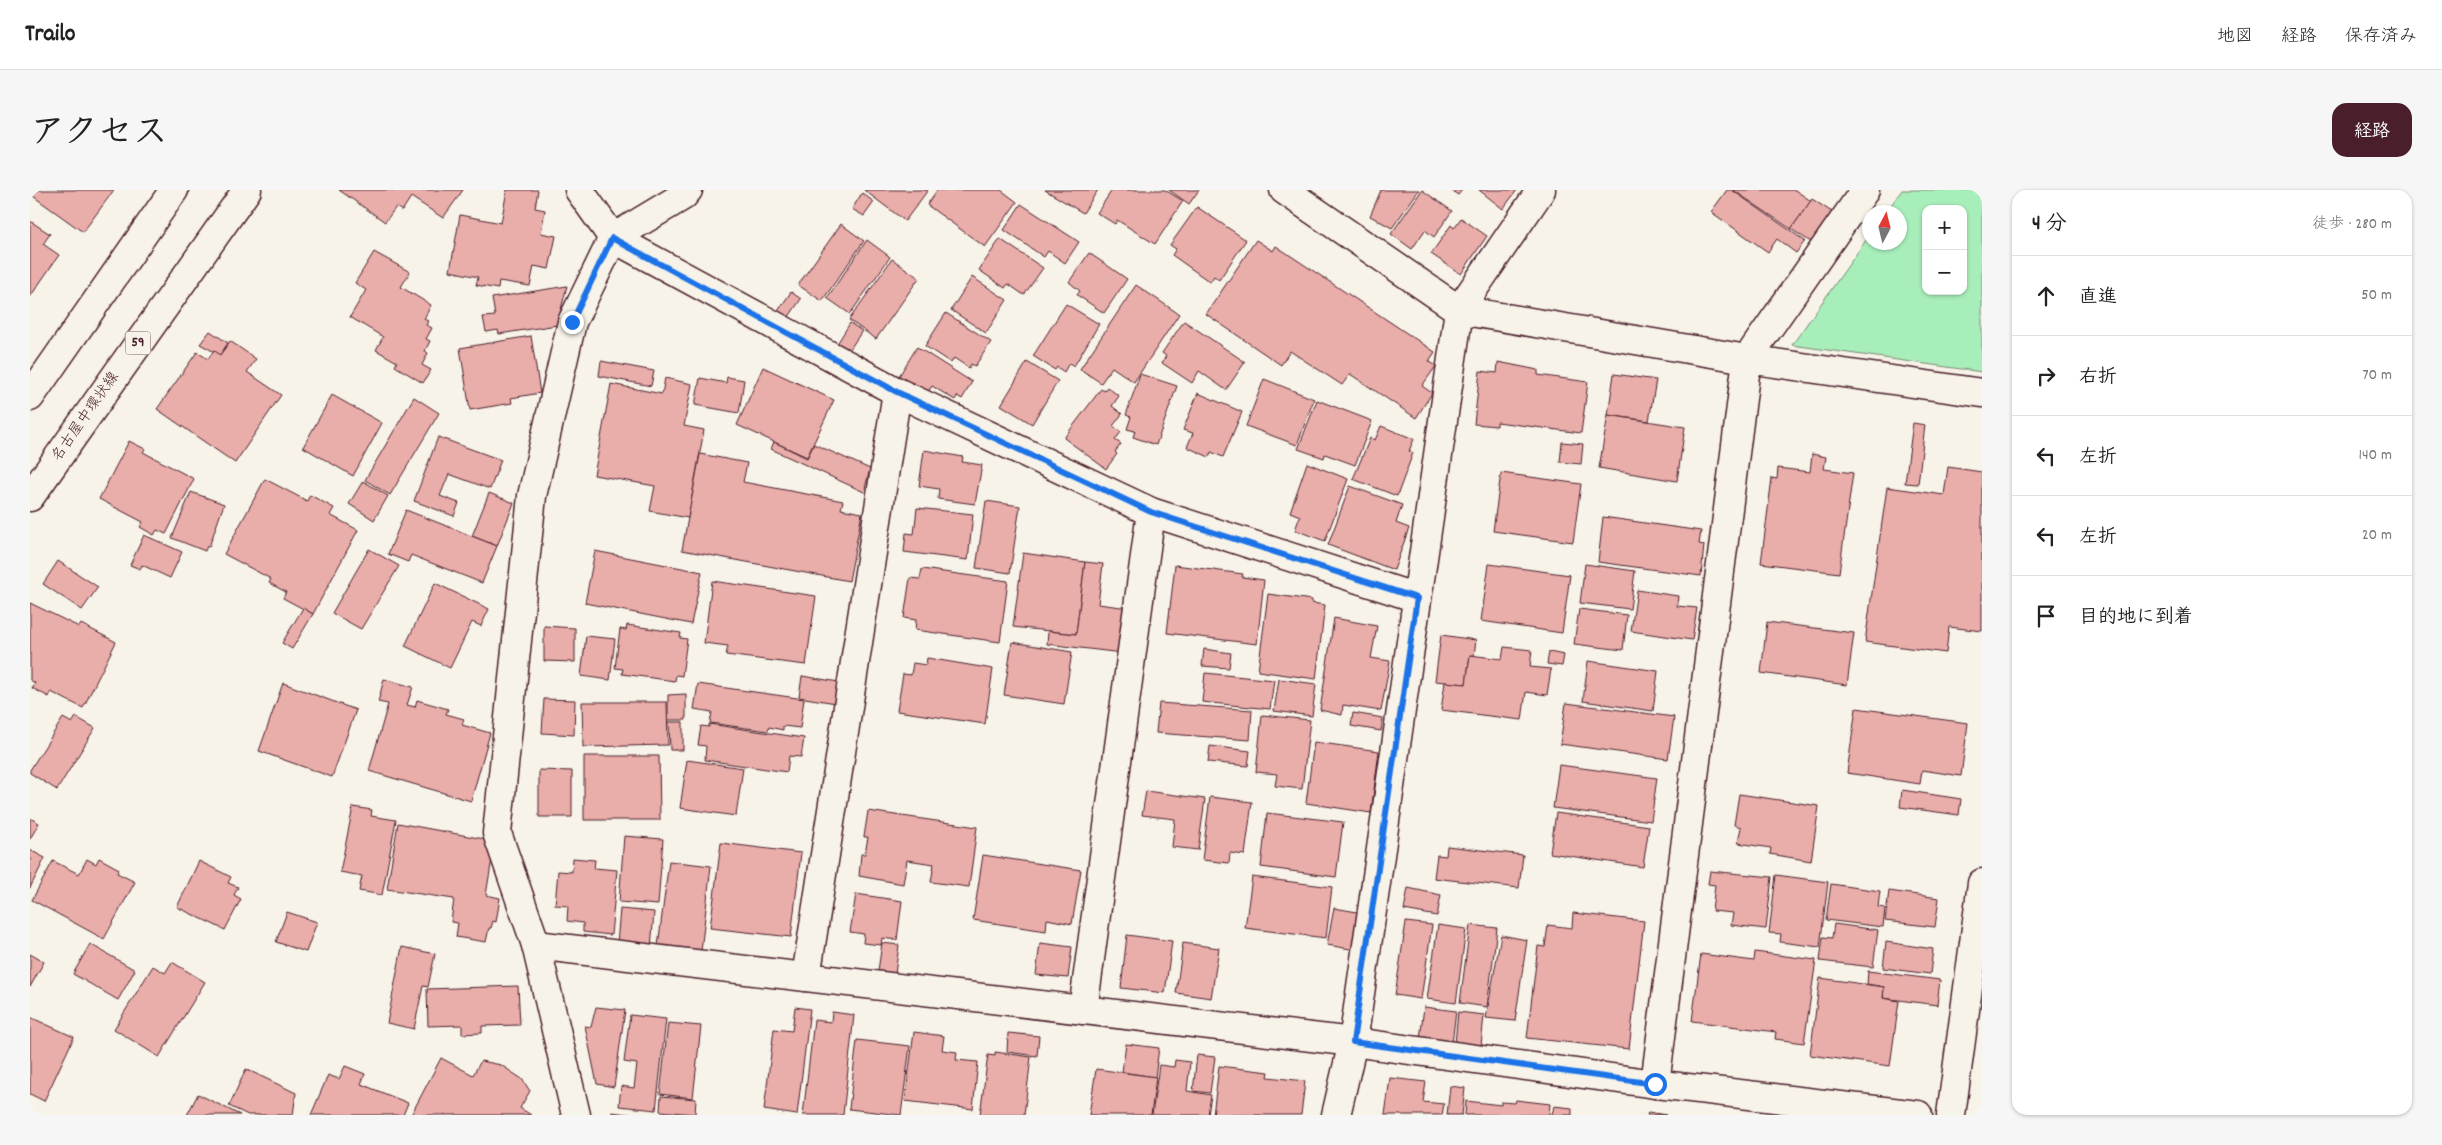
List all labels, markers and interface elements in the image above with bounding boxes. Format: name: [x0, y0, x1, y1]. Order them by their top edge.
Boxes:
text: Trailo: [25, 18, 76, 52]
text: 地図: [2217, 25, 2253, 50]
text: 経路: [2281, 25, 2317, 50]
text: 保存済み: [2345, 25, 2417, 50]
button: 経路: [2332, 103, 2412, 157]
text: アクセス: [30, 110, 168, 160]
north arrow: [1862, 205, 1907, 250]
map controls: [1922, 205, 1967, 295]
button: +: [1922, 205, 1967, 250]
text: 4 分: [2032, 210, 2067, 240]
text: 徒歩 · 280 m: [2312, 213, 2392, 236]
button: −: [1922, 250, 1967, 295]
icon: ahead: [2032, 282, 2060, 310]
text: 50 m: [2361, 284, 2392, 307]
text: 直進: [2079, 285, 2117, 312]
route end: [561, 311, 584, 334]
road number: 59: [126, 332, 150, 354]
icon: right: [2032, 362, 2060, 390]
text: 70 m: [2362, 364, 2392, 387]
text: 右折: [2079, 365, 2117, 392]
street label: 名古屋中環状線: [47, 368, 125, 466]
icon: left: [2032, 442, 2060, 470]
text: 140 m: [2358, 444, 2392, 467]
text: 左折: [2079, 445, 2117, 472]
icon: left: [2032, 522, 2060, 550]
text: 20 m: [2362, 524, 2392, 547]
text: 左折: [2079, 525, 2117, 552]
icon: arrive: [2032, 602, 2060, 630]
text: 目的地に到着: [2079, 605, 2193, 632]
route start: [1644, 1073, 1667, 1096]

